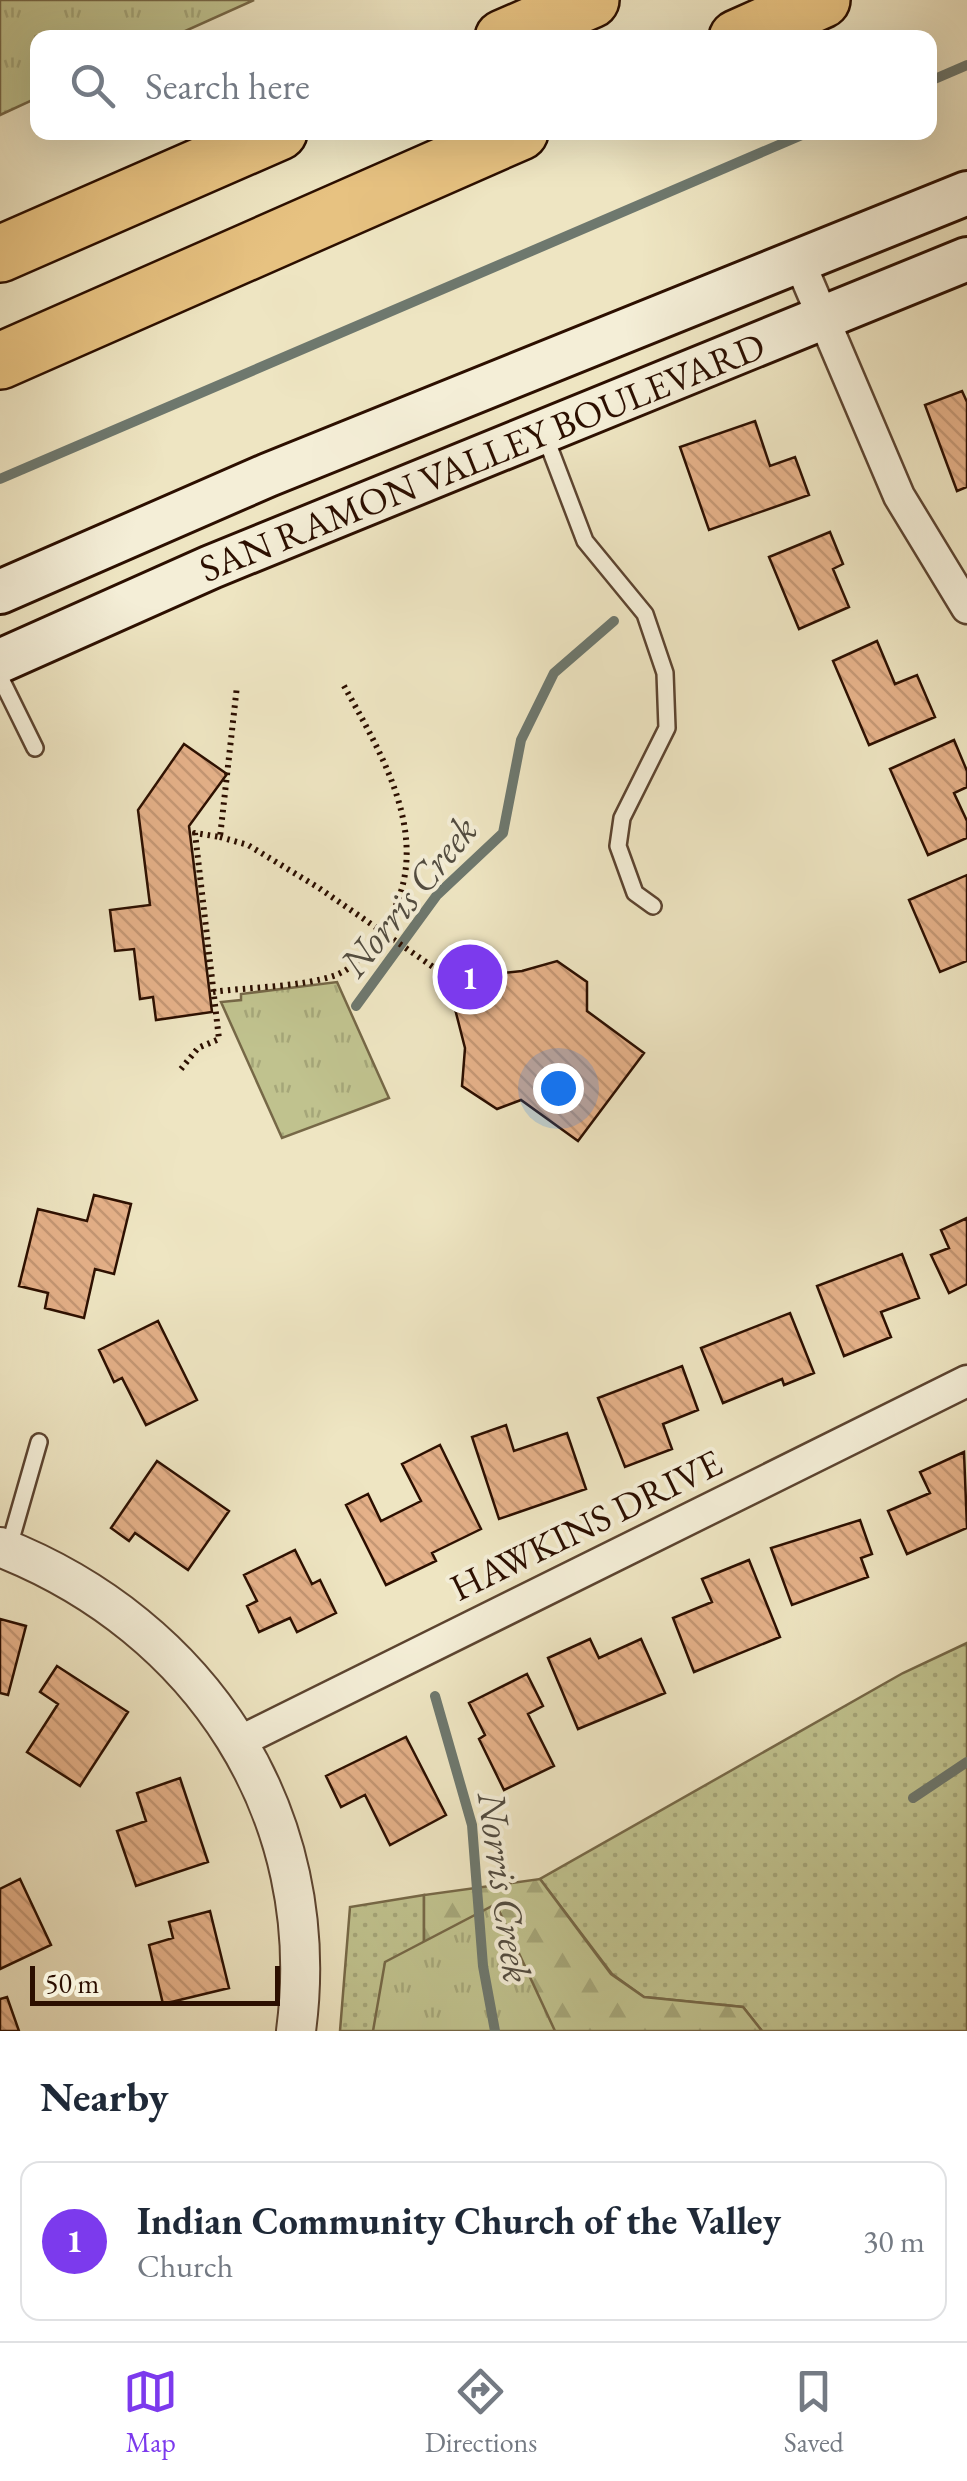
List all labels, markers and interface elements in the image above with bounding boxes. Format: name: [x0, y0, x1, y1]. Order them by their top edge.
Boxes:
search box: [30, 30, 937, 140]
icon: search: [65, 58, 120, 113]
text: Search here: [145, 61, 310, 110]
street label: SAN RAMON VALLEY BOULEVARD: [192, 320, 772, 593]
water label: Norris Creek: [327, 805, 489, 988]
pin: 1: [438, 940, 502, 1014]
your location: [533, 1063, 584, 1114]
street label: HAWKINS DRIVE: [442, 1438, 730, 1612]
water label: Norris Creek: [466, 1787, 544, 1986]
scale bar: [30, 1961, 280, 2006]
text: 50 m: [45, 1965, 99, 2001]
text: Nearby: [40, 2069, 169, 2124]
text: Indian Community Church of the Valley: [137, 2196, 781, 2245]
text: 1: [66, 2220, 83, 2262]
text: 30 m: [863, 2220, 925, 2262]
text: Church: [137, 2245, 233, 2287]
tab: Map: [123, 2364, 178, 2460]
tab: Directions: [425, 2364, 537, 2460]
tab: Saved: [784, 2364, 844, 2460]

